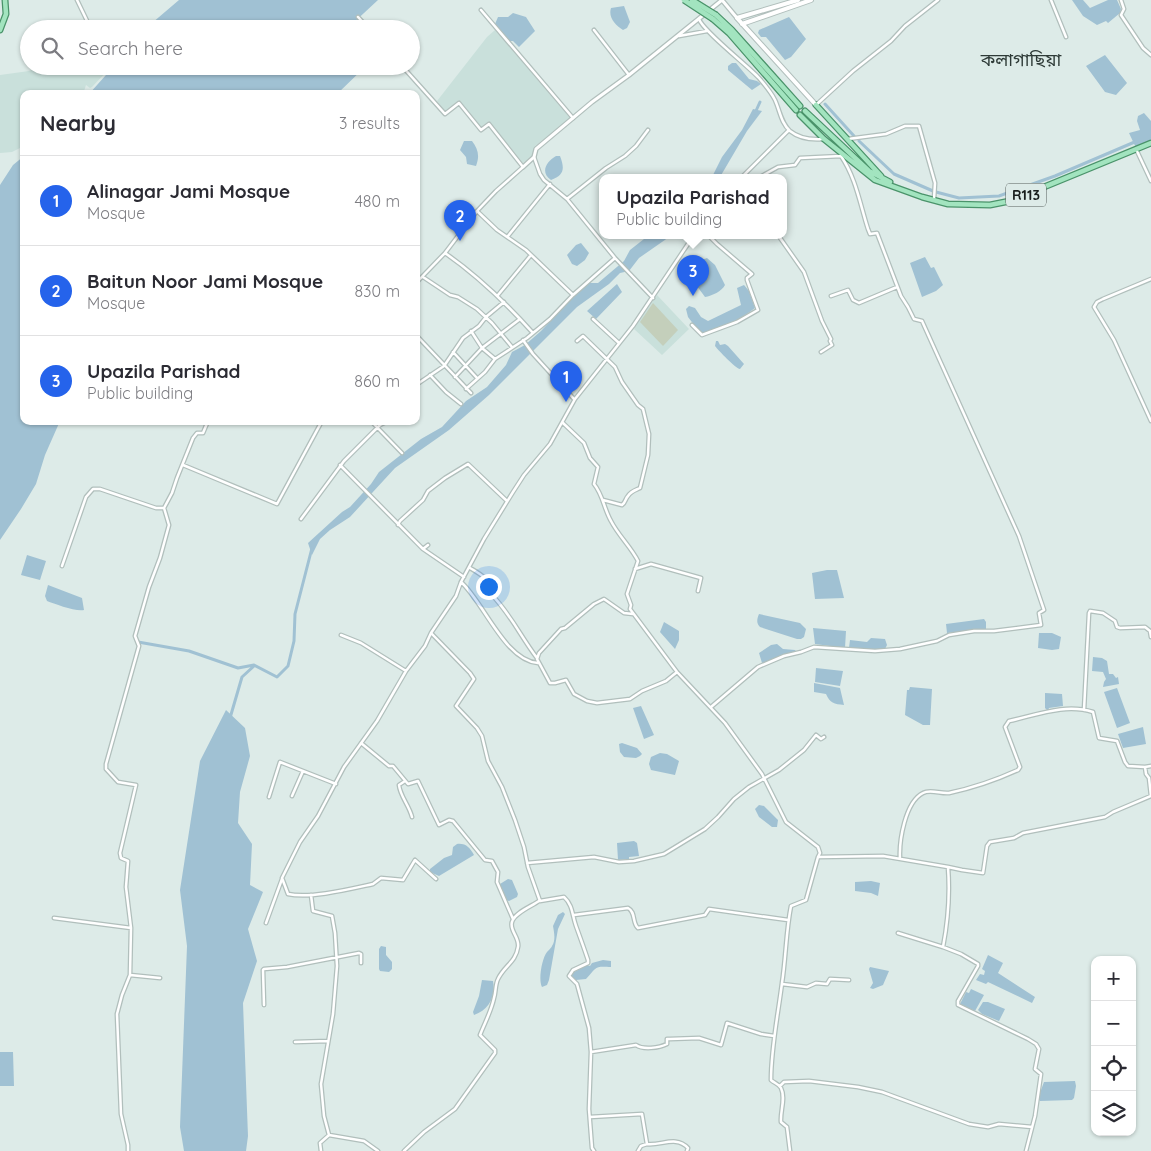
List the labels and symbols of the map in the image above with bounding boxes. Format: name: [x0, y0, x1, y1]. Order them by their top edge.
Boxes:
district label: কলাগাছিয়া: [980, 48, 1062, 71]
road number: R113: [1006, 184, 1046, 206]
pin: 2: [444, 200, 476, 241]
pin: 3: [677, 255, 709, 296]
pin: 1: [550, 361, 582, 402]
your location: [476, 574, 502, 600]

